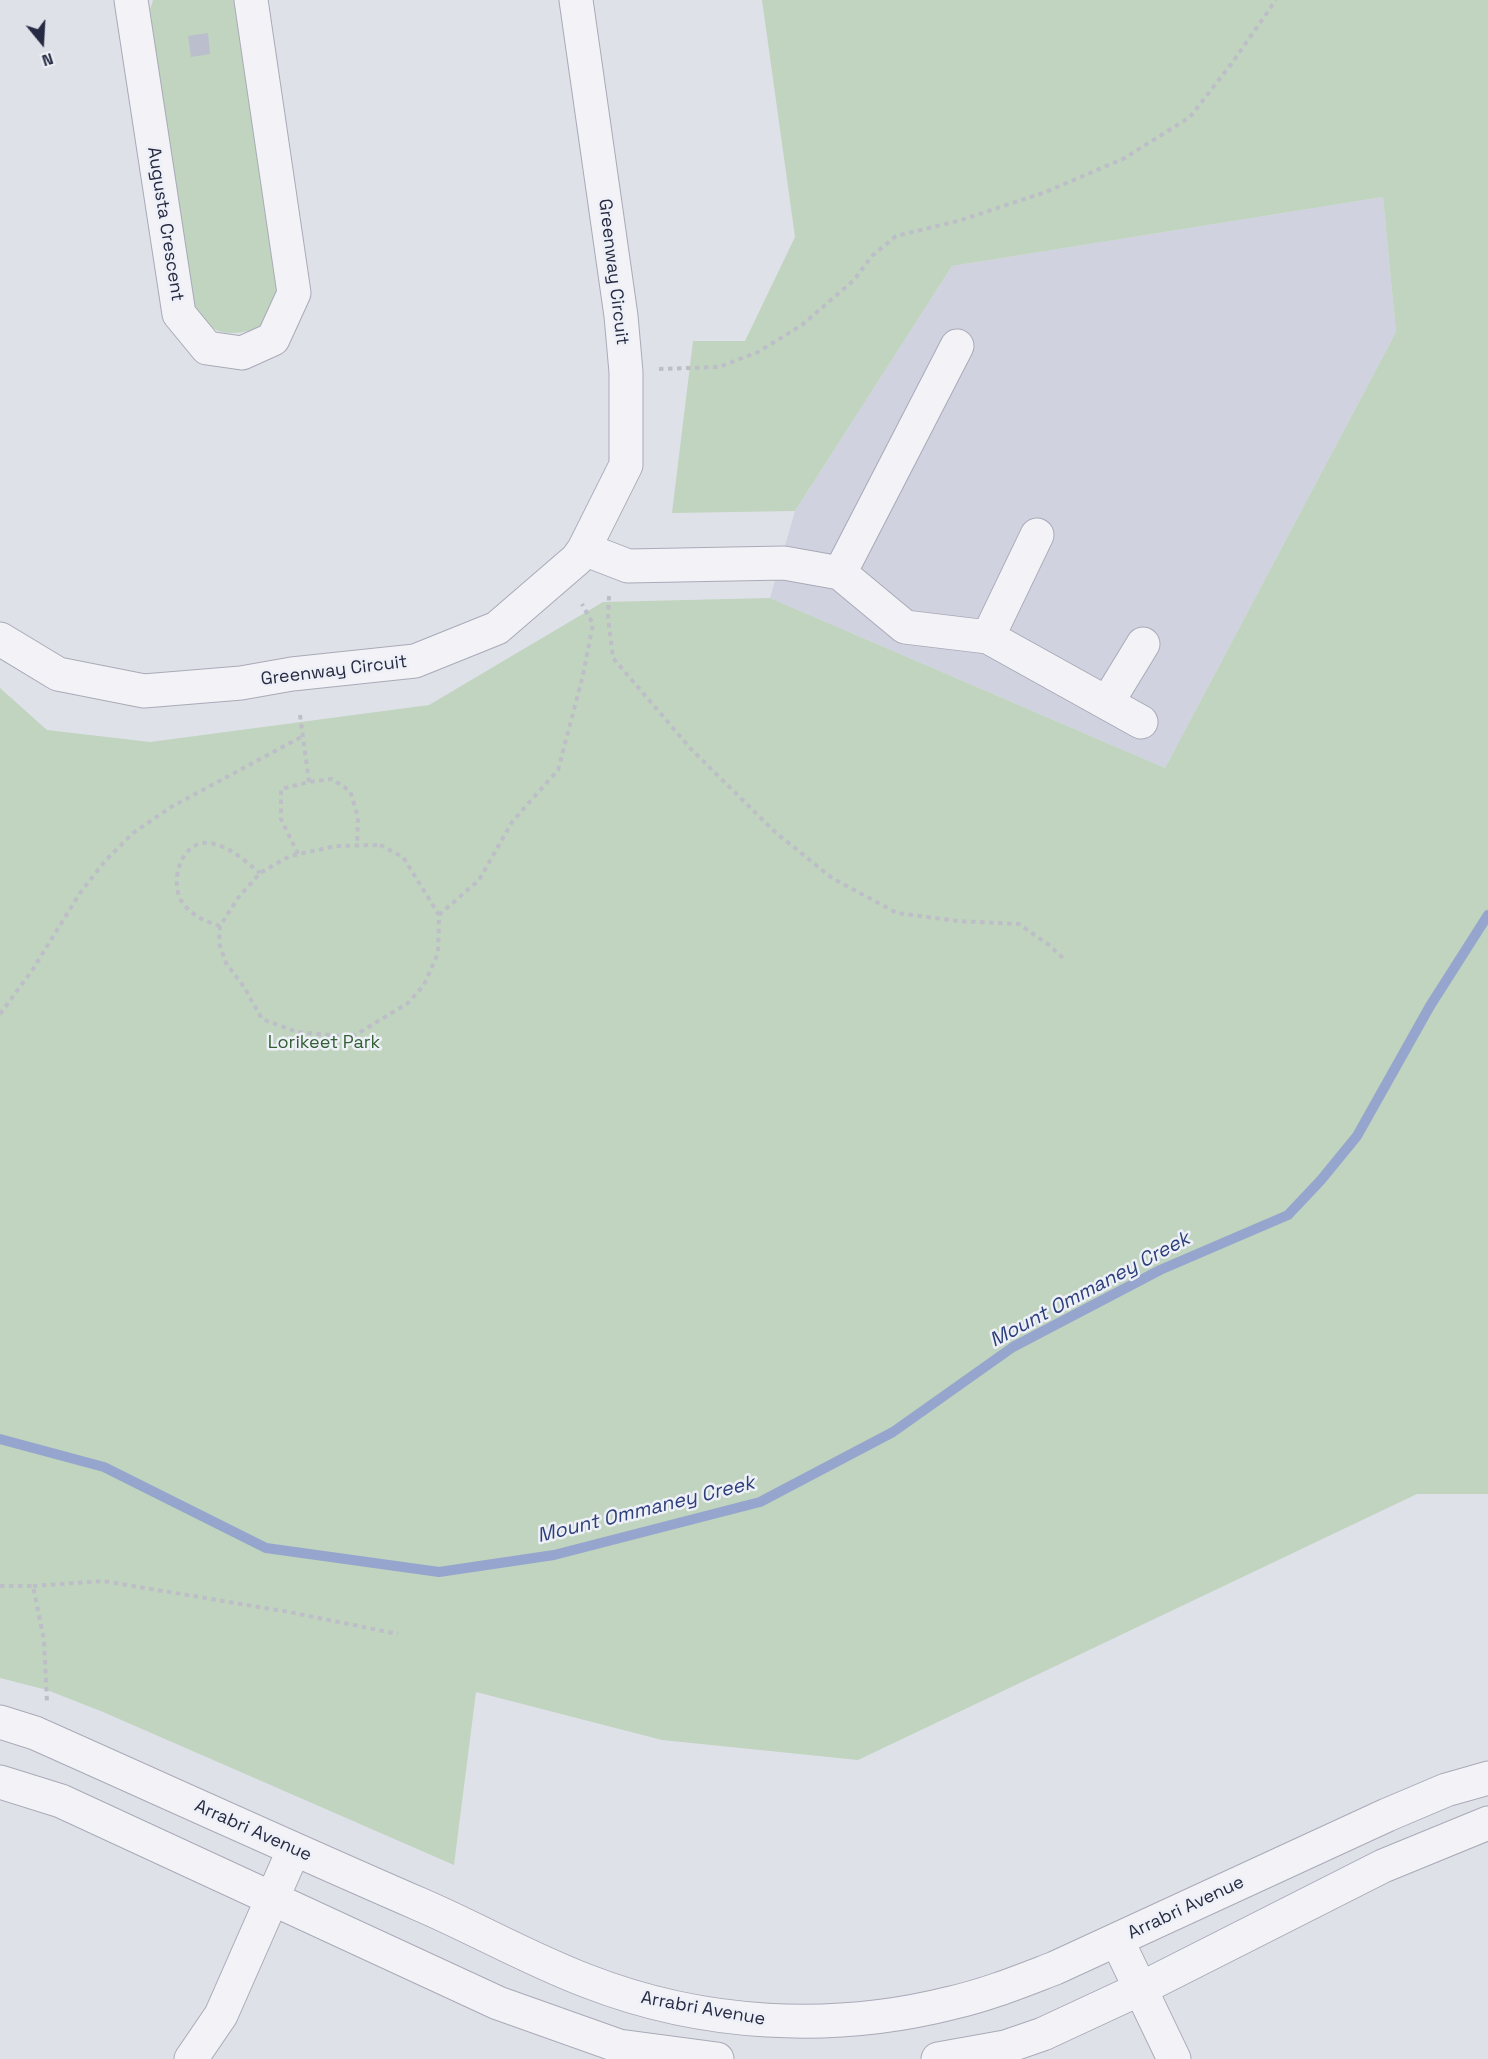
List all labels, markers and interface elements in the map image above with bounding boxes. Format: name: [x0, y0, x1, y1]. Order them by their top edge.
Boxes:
north arrow: [12, 12, 72, 72]
text: N: [39, 48, 56, 71]
street label: Augusta Crescent: [142, 145, 188, 303]
street label: Greenway Circuit: [593, 197, 633, 347]
street label: Greenway Circuit: [259, 651, 409, 691]
park label: Lorikeet Park: [268, 1032, 380, 1054]
water label: Mount Ommaney Creek: [986, 1227, 1194, 1353]
water label: Mount Ommaney Creek: [535, 1471, 757, 1549]
street label: Arrabri Avenue: [191, 1796, 315, 1866]
street label: Arrabri Avenue: [1124, 1872, 1248, 1944]
street label: Arrabri Avenue: [639, 1987, 767, 2031]

